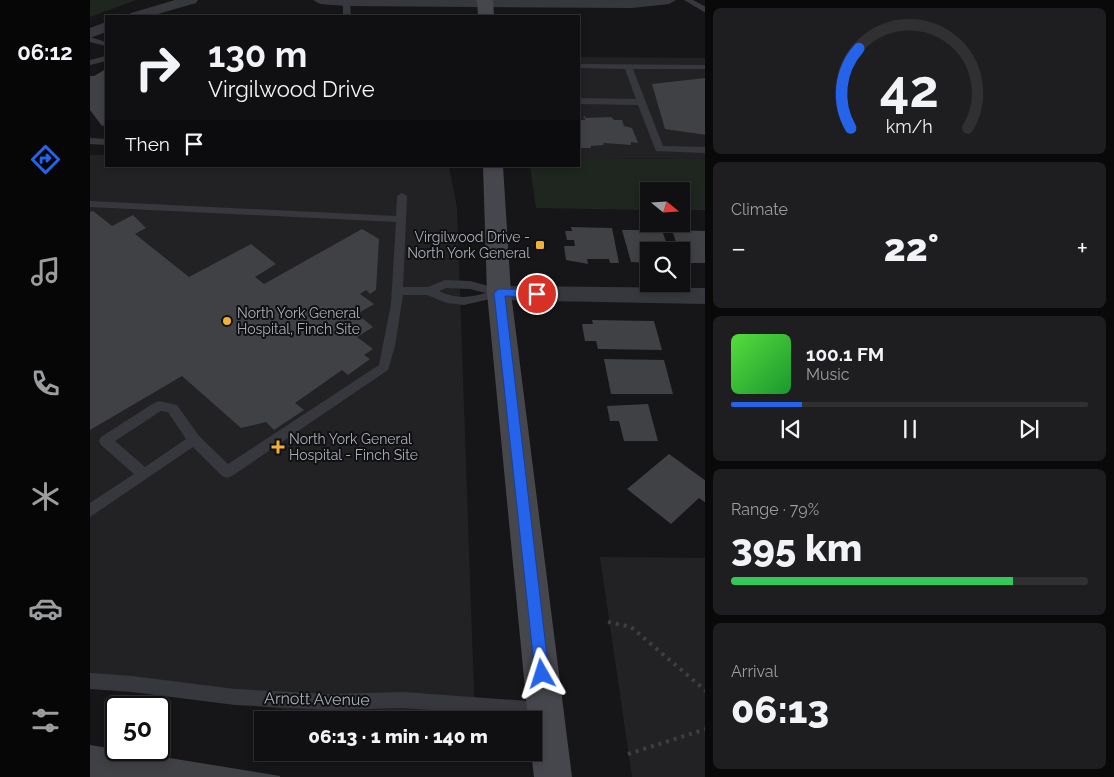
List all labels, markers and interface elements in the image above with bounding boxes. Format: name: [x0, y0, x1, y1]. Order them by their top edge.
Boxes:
text: 130 m: [208, 34, 307, 75]
icon: right: [125, 35, 190, 100]
text: 06:12: [17, 39, 73, 65]
text: 42: [880, 58, 939, 119]
text: Virgilwood Drive: [208, 76, 375, 102]
text: km/h: [886, 116, 933, 137]
icon: arrive: [180, 130, 208, 158]
text: Then: [125, 133, 170, 155]
icon: directions: [28, 142, 63, 177]
north arrow: [640, 182, 690, 232]
map controls: [640, 182, 690, 292]
text: Climate: [731, 200, 788, 219]
text: 22°: [884, 225, 939, 270]
place label: Virgilwood Drive - North York General: [407, 229, 530, 261]
text: −: [731, 232, 746, 265]
text: +: [1076, 232, 1088, 265]
marker: Virgilwood Drive - North York General: [534, 239, 546, 251]
button: search: [640, 242, 690, 292]
icon: music: [28, 254, 63, 289]
pin: [516, 273, 558, 315]
icon: arrive: [523, 280, 551, 308]
place label: North York General Hospital, Finch Site: [237, 305, 360, 337]
marker: North York General Hospital, Finch Site: [221, 315, 233, 327]
text: 100.1 FM: [806, 343, 884, 365]
text: Music: [806, 365, 850, 384]
icon: phone: [28, 366, 63, 401]
icon: previous: [777, 415, 805, 443]
icon: pause: [896, 415, 924, 443]
icon: next: [1015, 415, 1043, 443]
place label: North York General Hospital - Finch Site: [289, 431, 418, 463]
marker: North York General Hospital - Finch Site: [271, 440, 285, 454]
icon: climate: [28, 479, 63, 514]
text: Range · 79%: [731, 500, 819, 519]
text: 395 km: [731, 525, 862, 570]
icon: car: [28, 591, 63, 626]
position arrow: [515, 647, 567, 699]
text: Arrival: [731, 662, 778, 681]
text: 06:13: [731, 687, 829, 732]
street label: Arnott Avenue: [264, 689, 370, 709]
speed limit sign: 50: [105, 696, 170, 761]
icon: filters: [28, 703, 63, 738]
text: 06:13 · 1 min · 140 m: [308, 725, 488, 747]

